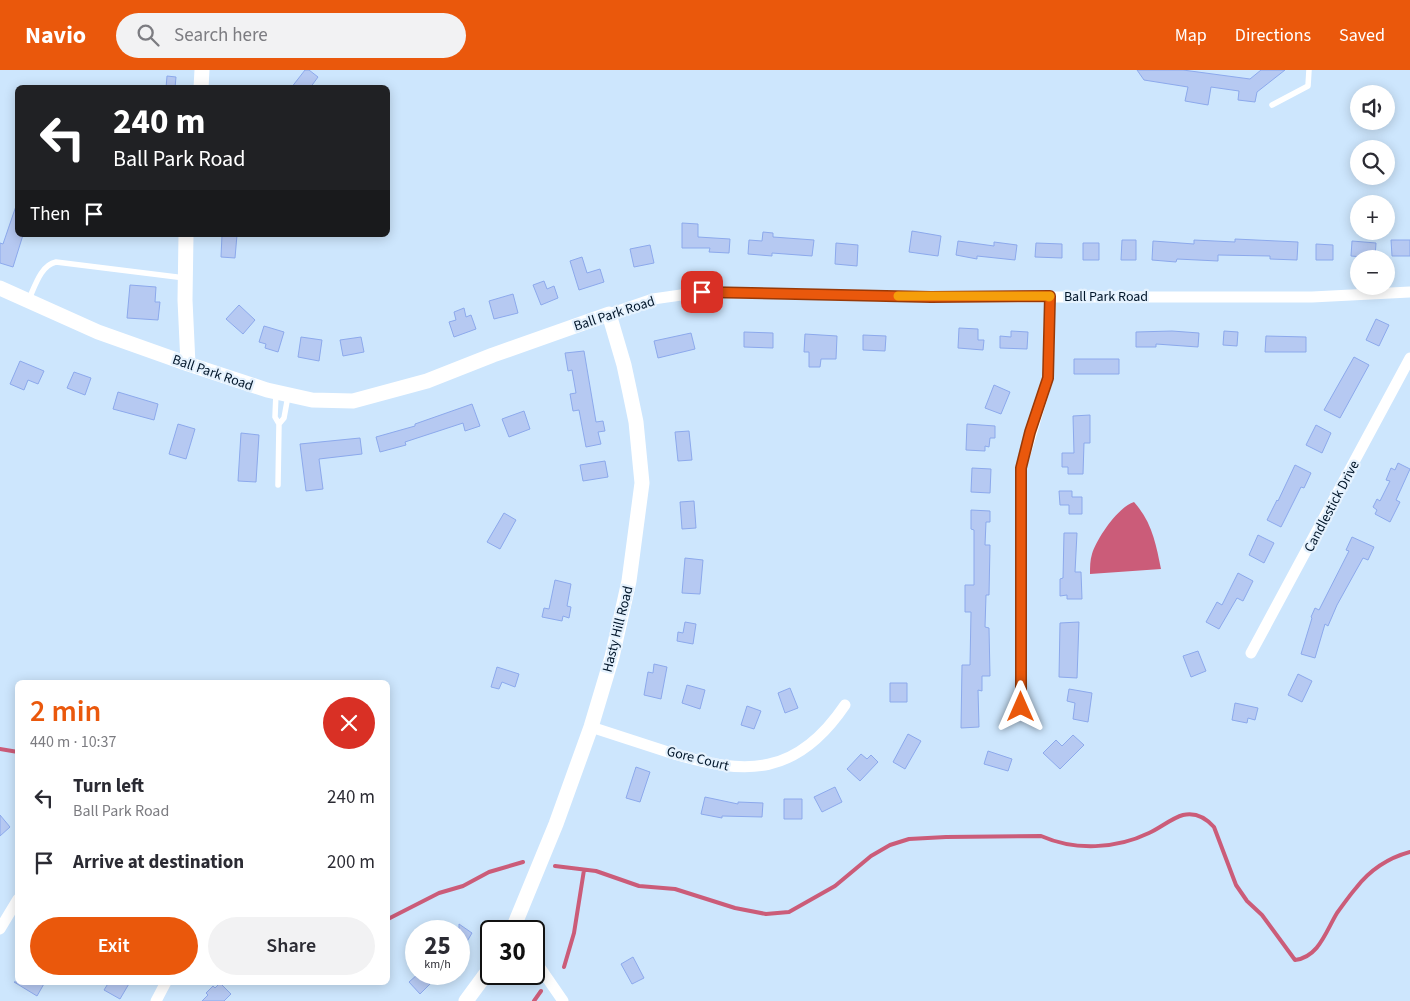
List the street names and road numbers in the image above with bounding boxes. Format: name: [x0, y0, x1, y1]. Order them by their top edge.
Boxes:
street label: Ball Park Road: [1064, 287, 1148, 307]
street label: Ball Park Road: [571, 291, 657, 336]
street label: Ball Park Road: [170, 350, 256, 396]
street label: Candlestick Drive: [1299, 457, 1364, 556]
street label: Hasty Hill Road: [598, 584, 638, 675]
street label: Gore Court: [665, 742, 731, 776]

